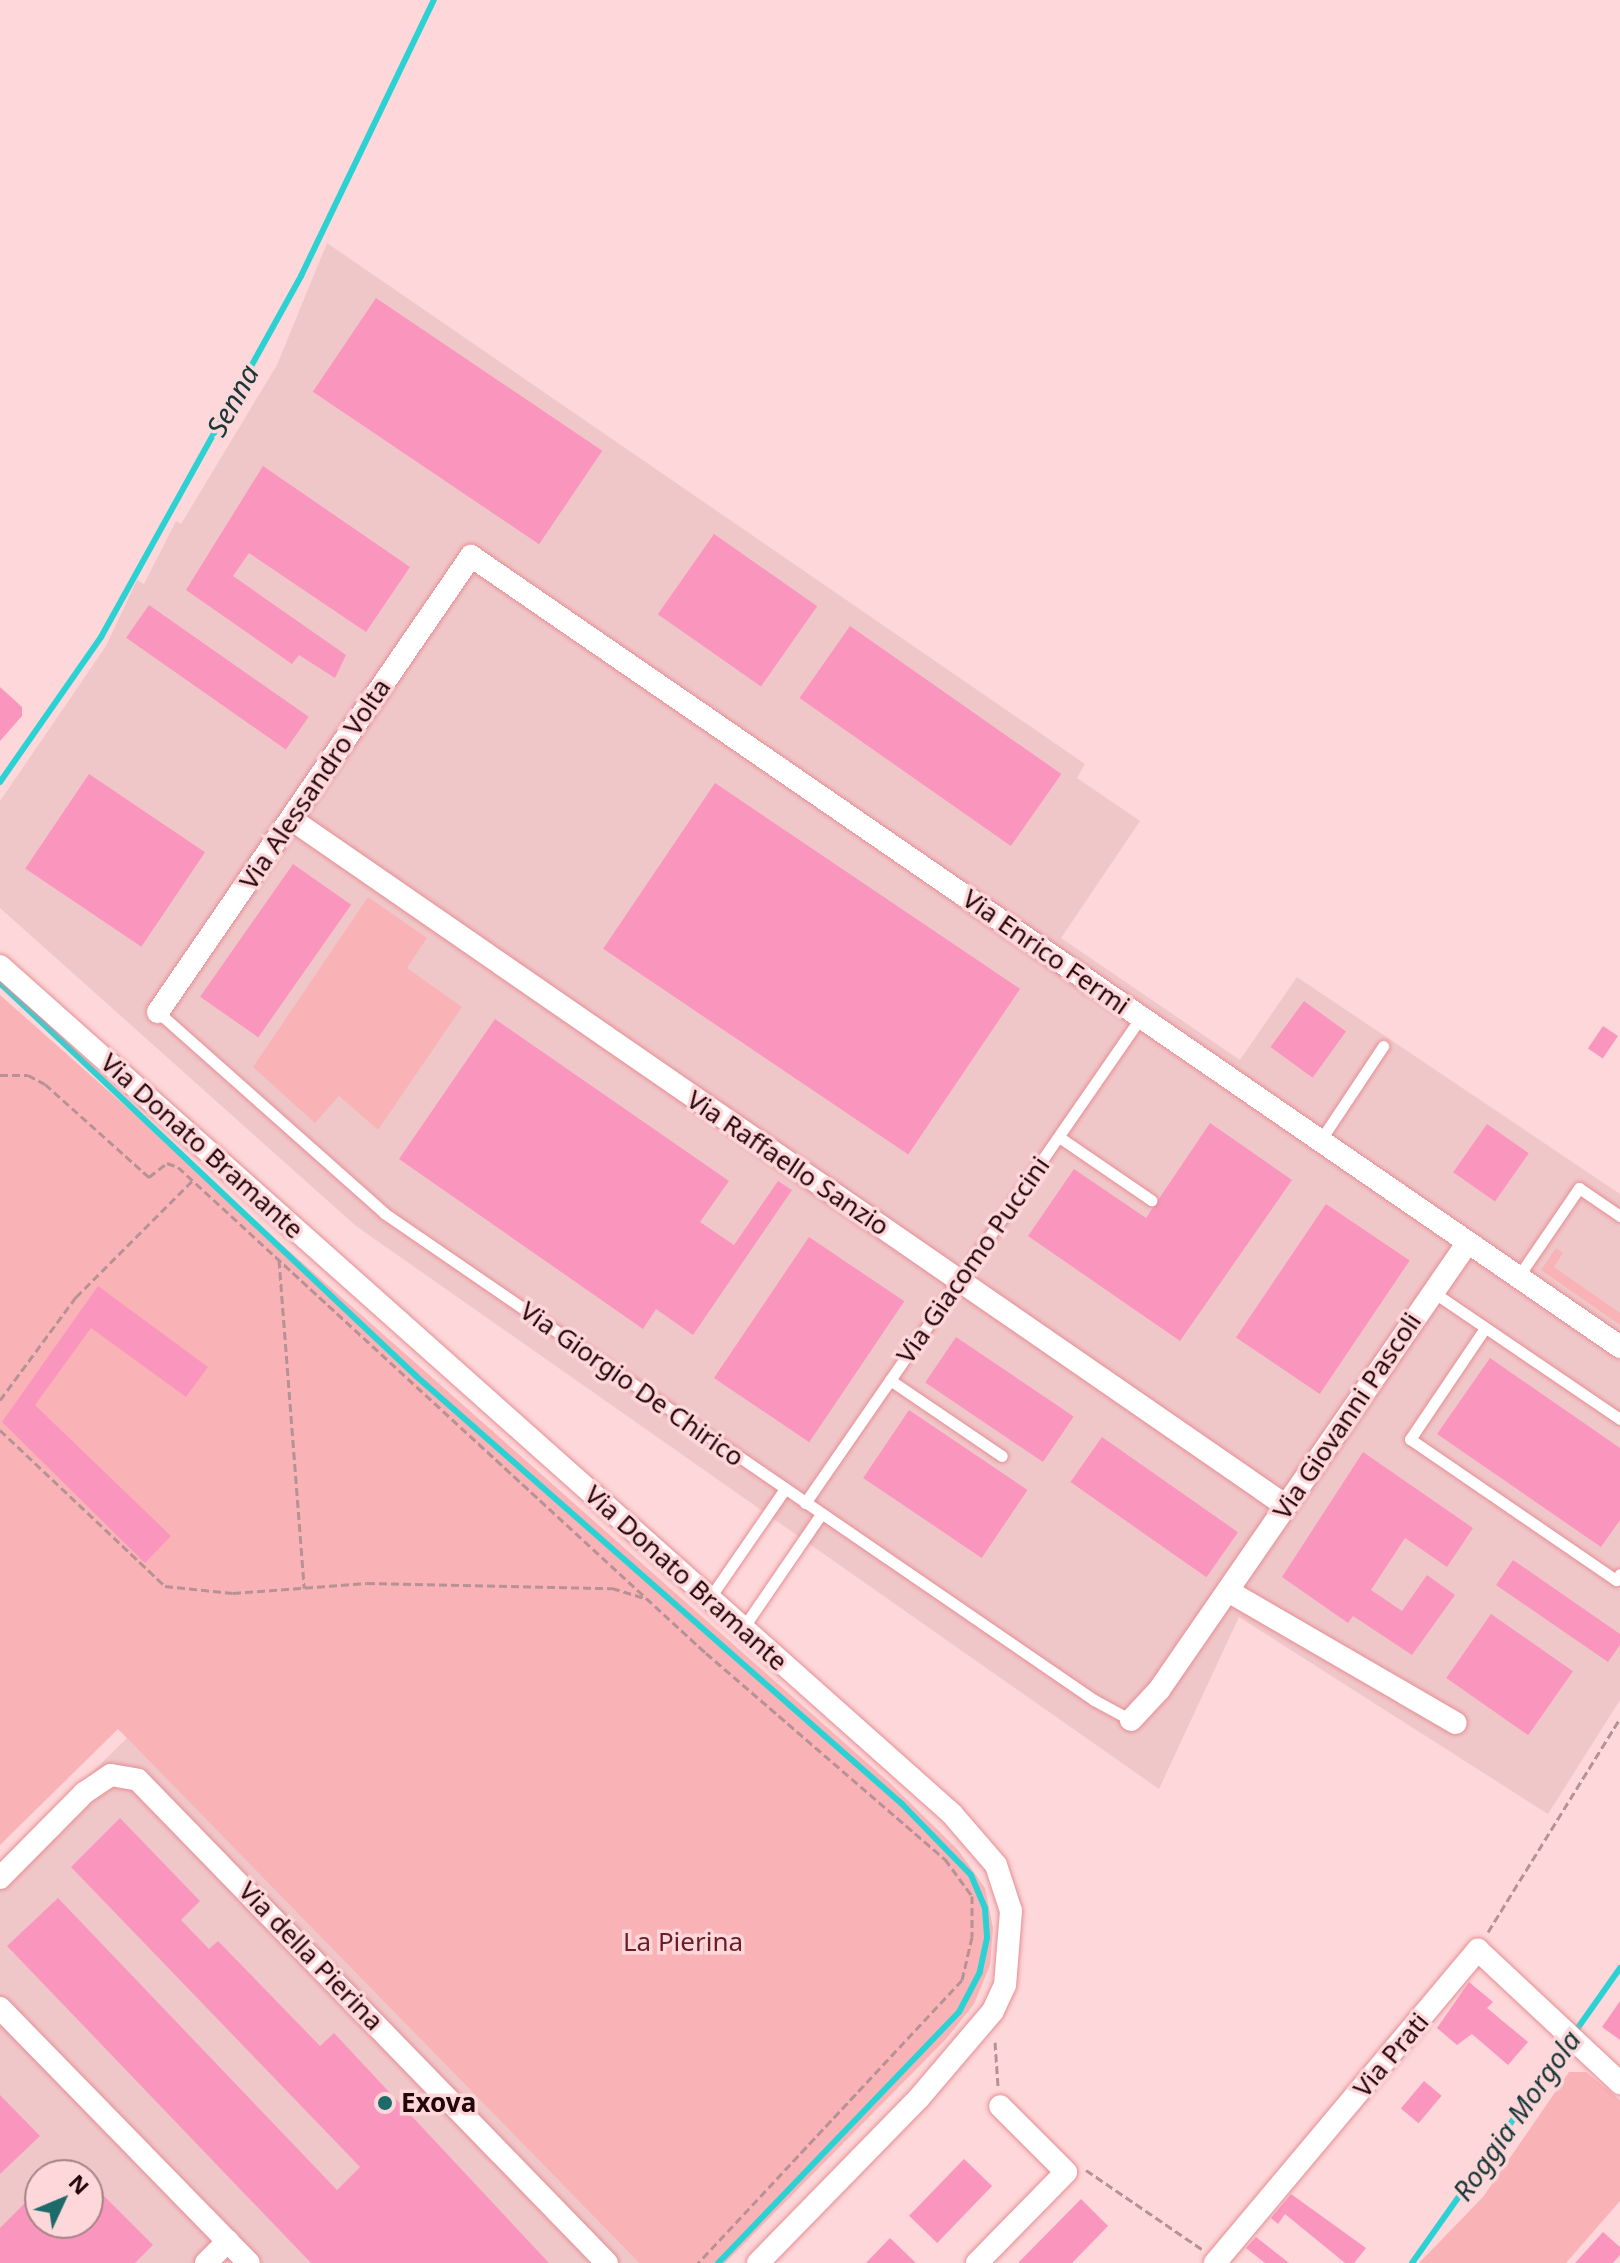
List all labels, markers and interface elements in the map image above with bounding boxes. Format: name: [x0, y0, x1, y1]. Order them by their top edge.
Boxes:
water label: Senna: [199, 358, 265, 442]
street label: Via Alessandro Volta: [233, 673, 397, 895]
street label: Via Enrico Fermi: [957, 883, 1135, 1021]
street label: Via Donato Bramante: [94, 1047, 310, 1245]
street label: Via Raffaello Sanzio: [681, 1084, 895, 1242]
street label: Via Giacomo Puccini: [890, 1151, 1056, 1369]
street label: Via Giorgio De Chirico: [514, 1295, 750, 1473]
street label: Via Giovanni Pascoli: [1266, 1307, 1428, 1525]
street label: Via Donato Bramante: [578, 1479, 794, 1677]
street label: Via della Pierina: [232, 1875, 390, 2037]
park label: La Pierina: [623, 1926, 743, 1958]
street label: Via Prati: [1347, 2007, 1435, 2103]
water label: Roggia Morgola: [1445, 2023, 1587, 2207]
place label: Exova: [401, 2087, 476, 2119]
marker: Exova: [376, 2094, 394, 2112]
north arrow: [24, 2159, 104, 2239]
text: N: [63, 2167, 97, 2201]

